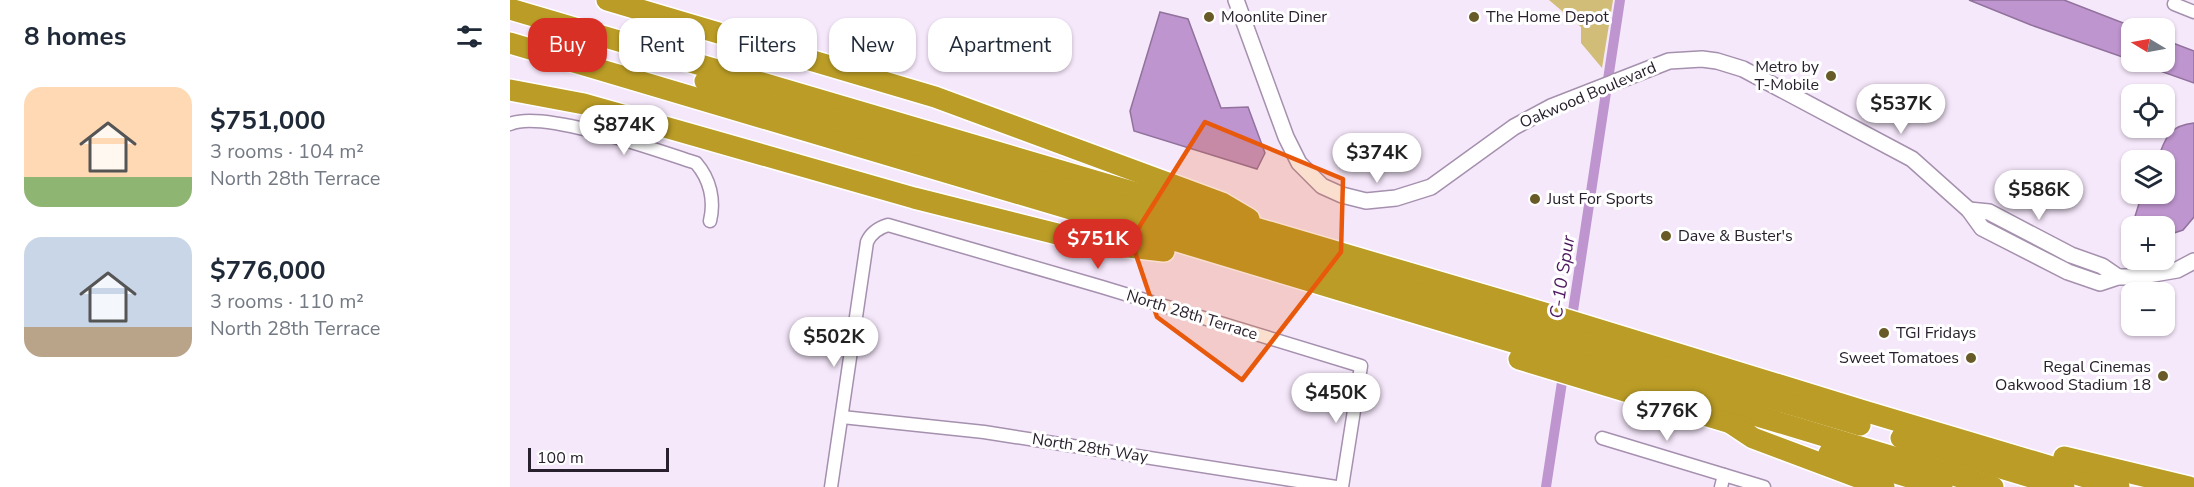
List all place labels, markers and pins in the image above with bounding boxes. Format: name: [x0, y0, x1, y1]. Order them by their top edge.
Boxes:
place label: Moonlite Diner: [1221, 6, 1327, 28]
place label: The Home Depot: [1486, 6, 1609, 28]
marker: Moonlite Diner: [1202, 10, 1216, 24]
marker: The Home Depot: [1467, 10, 1481, 24]
place label: Metro by T-Mobile: [1755, 56, 1820, 96]
marker: Metro by T-Mobile: [1824, 69, 1838, 83]
pin: $537K: [1859, 84, 1943, 135]
pin: $874K: [582, 105, 666, 156]
pin: $374K: [1335, 133, 1419, 184]
pin: $586K: [1997, 170, 2081, 221]
place label: Just For Sports: [1546, 188, 1653, 210]
marker: Just For Sports: [1528, 192, 1542, 206]
pin: $751K: [1056, 219, 1140, 270]
place label: Dave & Buster's: [1678, 225, 1793, 247]
marker: Dave & Buster's: [1659, 229, 1673, 243]
pin: $502K: [792, 317, 876, 368]
place label: TGI Fridays: [1896, 322, 1976, 344]
marker: TGI Fridays: [1877, 326, 1891, 340]
place label: Sweet Tomatoes: [1839, 347, 1959, 369]
marker: Sweet Tomatoes: [1964, 351, 1978, 365]
place label: Regal Cinemas Oakwood Stadium 18: [1995, 356, 2151, 396]
marker: Regal Cinemas Oakwood Stadium 18: [2156, 369, 2170, 383]
pin: $450K: [1294, 373, 1378, 424]
pin: $776K: [1625, 391, 1709, 442]

